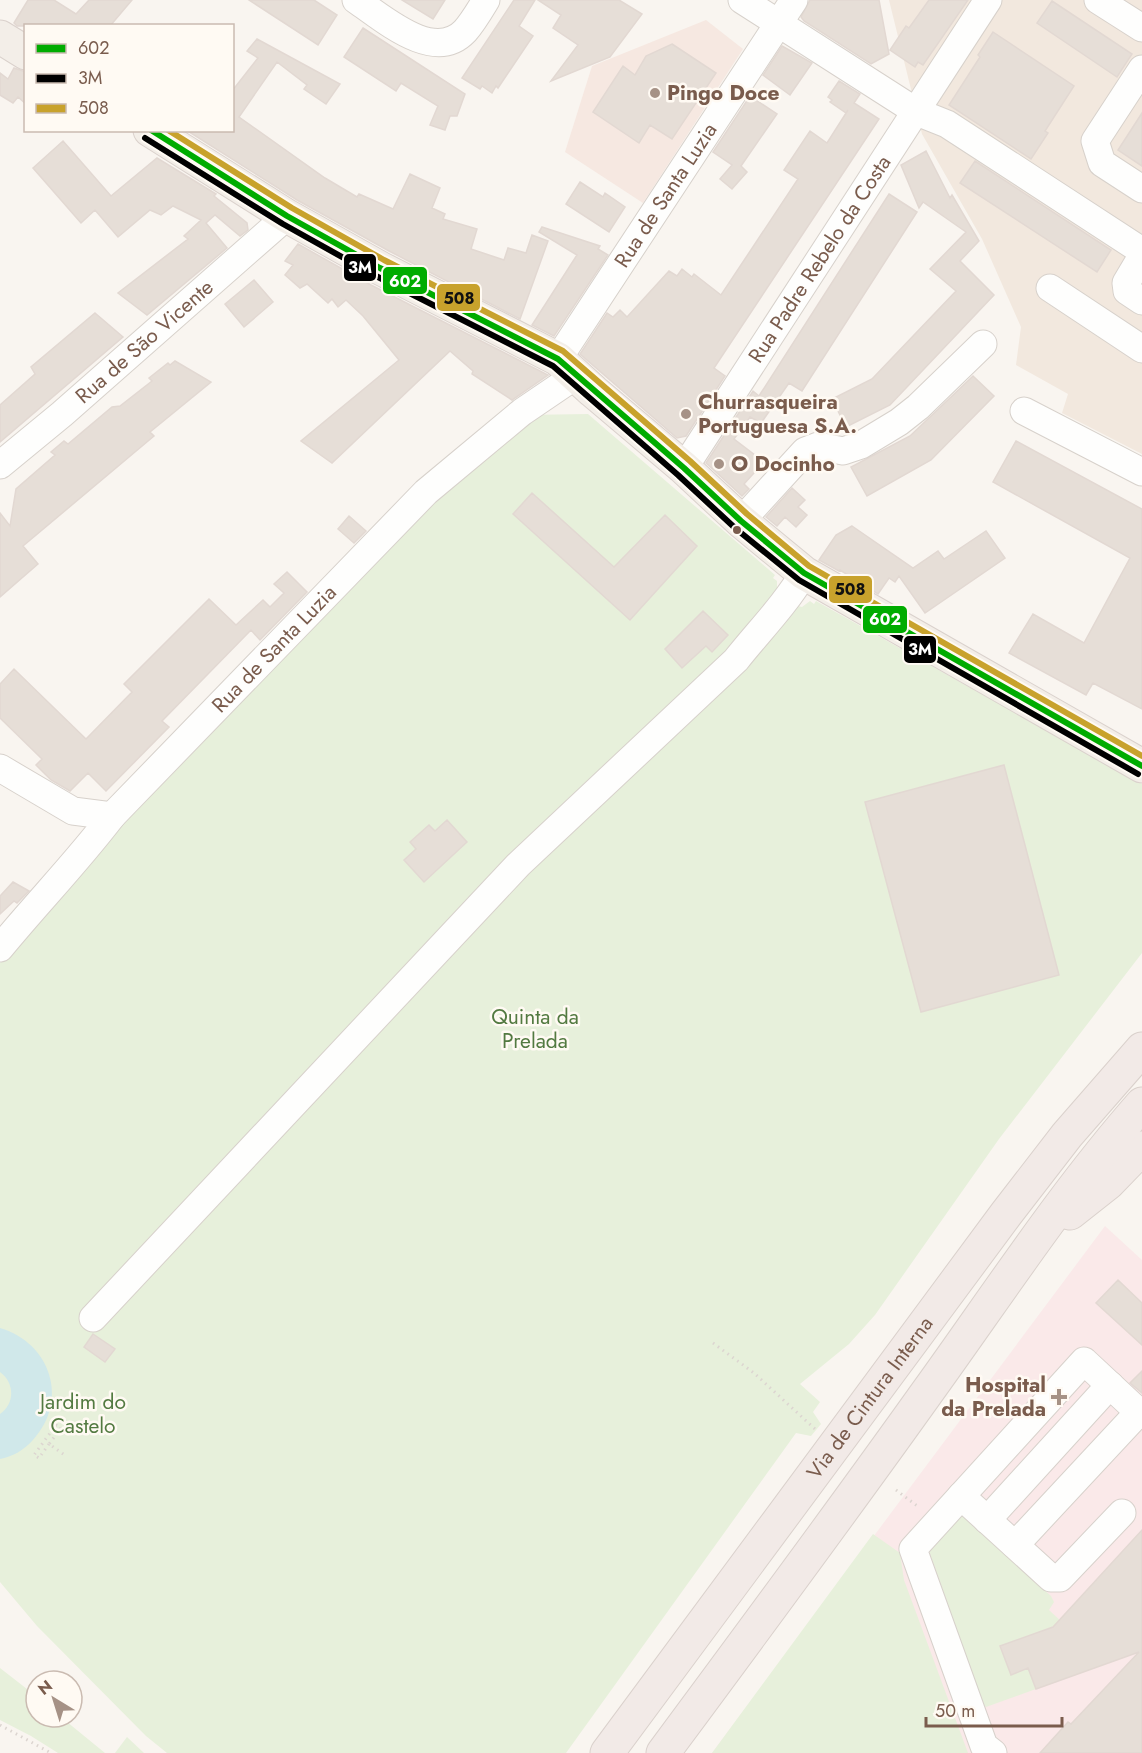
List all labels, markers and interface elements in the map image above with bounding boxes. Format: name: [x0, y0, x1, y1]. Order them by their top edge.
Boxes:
legend: [24, 24, 234, 132]
text: 602: [78, 35, 109, 61]
text: 3M: [78, 65, 102, 91]
place label: Pingo Doce: [667, 78, 780, 108]
marker: Pingo Doce: [648, 86, 662, 100]
text: 508: [78, 95, 109, 121]
street label: Rua de Santa Luzia: [607, 117, 724, 274]
street label: Rua Padre Rebelo da Costa: [741, 149, 898, 369]
line badge: 3M: [343, 253, 377, 282]
text: 3M: [348, 256, 372, 279]
line badge: 602: [382, 266, 428, 295]
text: 602: [389, 270, 421, 293]
street label: Rua de São Vicente: [69, 272, 220, 411]
line badge: 508: [436, 283, 481, 312]
text: 508: [444, 287, 474, 310]
place label: Churrasqueira Portuguesa S.A.: [698, 387, 857, 441]
marker: Churrasqueira Portuguesa S.A.: [679, 407, 693, 421]
place label: O Docinho: [731, 449, 835, 479]
marker: O Docinho: [712, 457, 726, 471]
unlabelled marker: [731, 524, 743, 536]
line badge: 508: [828, 575, 873, 604]
street label: Rua de Santa Luzia: [205, 578, 343, 719]
text: 508: [835, 578, 865, 601]
line badge: 602: [862, 605, 908, 634]
text: 602: [869, 608, 901, 631]
line badge: 3M: [903, 635, 937, 664]
text: 3M: [908, 638, 932, 661]
park label: Quinta da Prelada: [491, 1002, 579, 1056]
street label: Via de Cintura Interna: [800, 1310, 940, 1485]
place label: Hospital da Prelada: [941, 1370, 1046, 1424]
park label: Jardim do Castelo: [37, 1387, 126, 1441]
marker: Hospital da Prelada: [1050, 1388, 1068, 1406]
north arrow: [24, 1669, 84, 1729]
text: N: [33, 1675, 57, 1701]
scale bar: [926, 1690, 1062, 1728]
text: 50 m: [935, 1698, 975, 1724]

